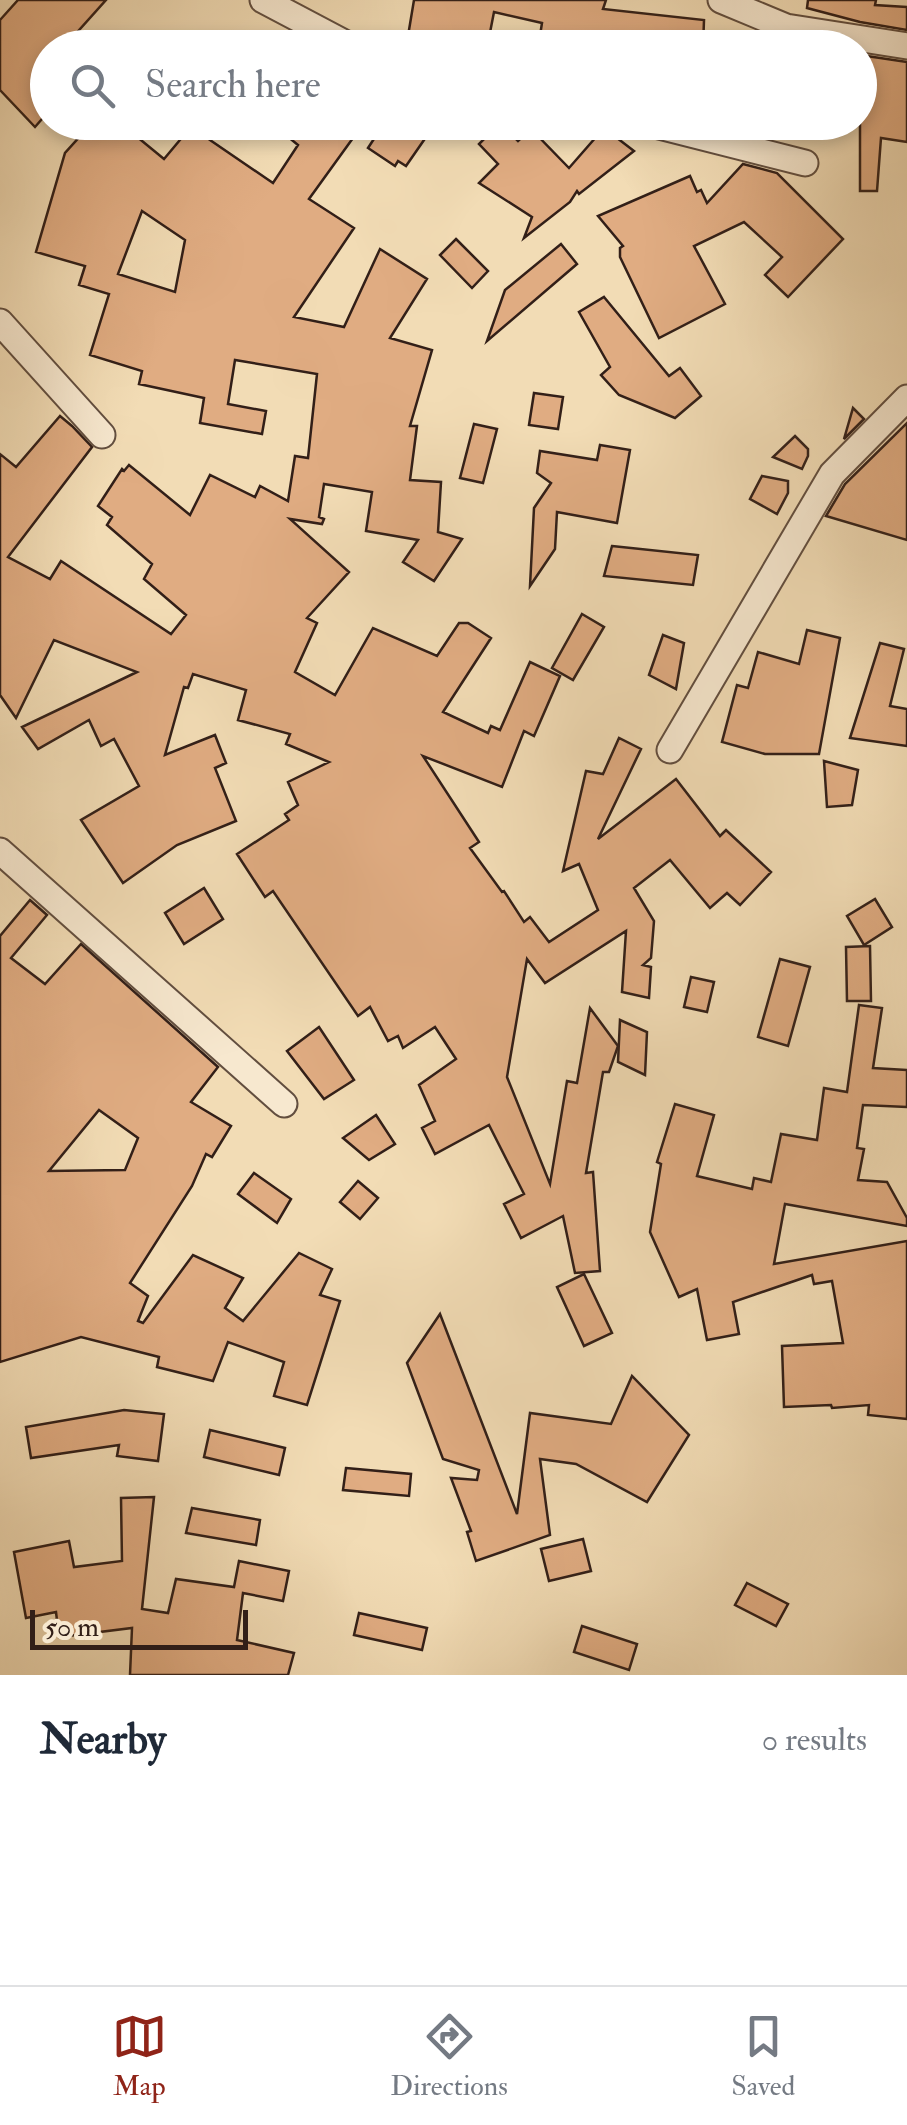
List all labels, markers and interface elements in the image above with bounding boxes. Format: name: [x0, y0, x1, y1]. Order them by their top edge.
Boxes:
search box: [30, 30, 877, 140]
icon: search: [65, 58, 120, 113]
text: Search here: [145, 61, 321, 109]
scale bar: [30, 1605, 248, 1650]
text: 50 m: [45, 1610, 99, 1645]
text: Nearby: [40, 1714, 166, 1766]
text: 0 results: [762, 1720, 867, 1760]
tab: Map: [112, 2009, 167, 2104]
tab: Directions: [390, 2009, 508, 2104]
tab: Saved: [731, 2009, 795, 2104]

